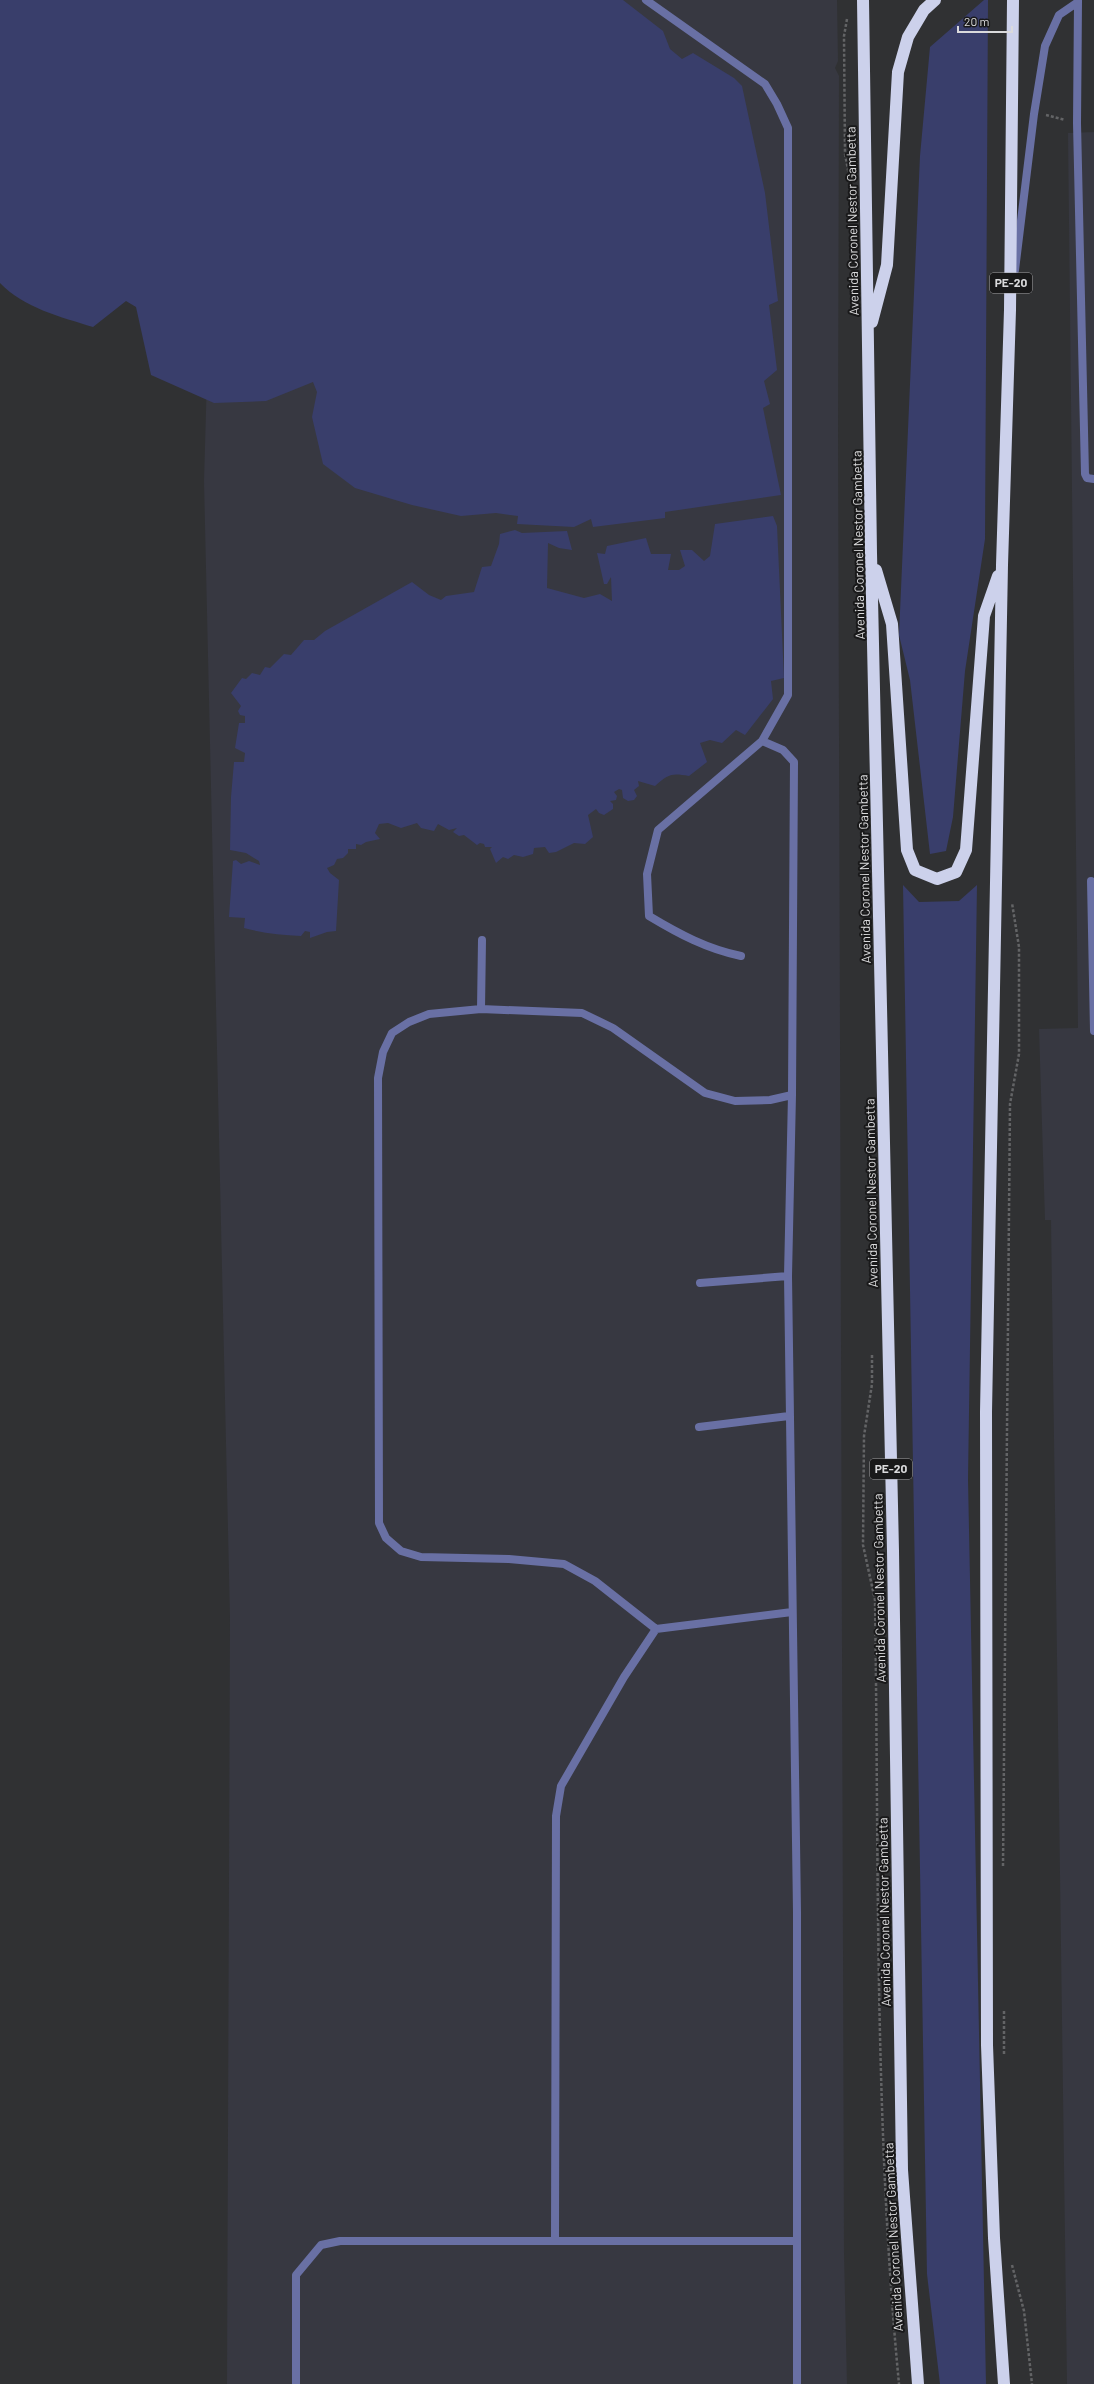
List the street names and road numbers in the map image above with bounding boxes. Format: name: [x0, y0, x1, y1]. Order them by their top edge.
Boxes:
street label: Avenida Coronel Nestor Gambetta: [842, 126, 862, 316]
road number: PE-20: [990, 273, 1032, 293]
street label: Avenida Coronel Nestor Gambetta: [848, 450, 868, 640]
street label: Avenida Coronel Nestor Gambetta: [854, 774, 874, 964]
street label: Avenida Coronel Nestor Gambetta: [861, 1098, 881, 1288]
road number: PE-20: [870, 1459, 912, 1479]
street label: Avenida Coronel Nestor Gambetta: [869, 1493, 889, 1683]
street label: Avenida Coronel Nestor Gambetta: [874, 1817, 894, 2007]
street label: Avenida Coronel Nestor Gambetta: [880, 2142, 906, 2332]

